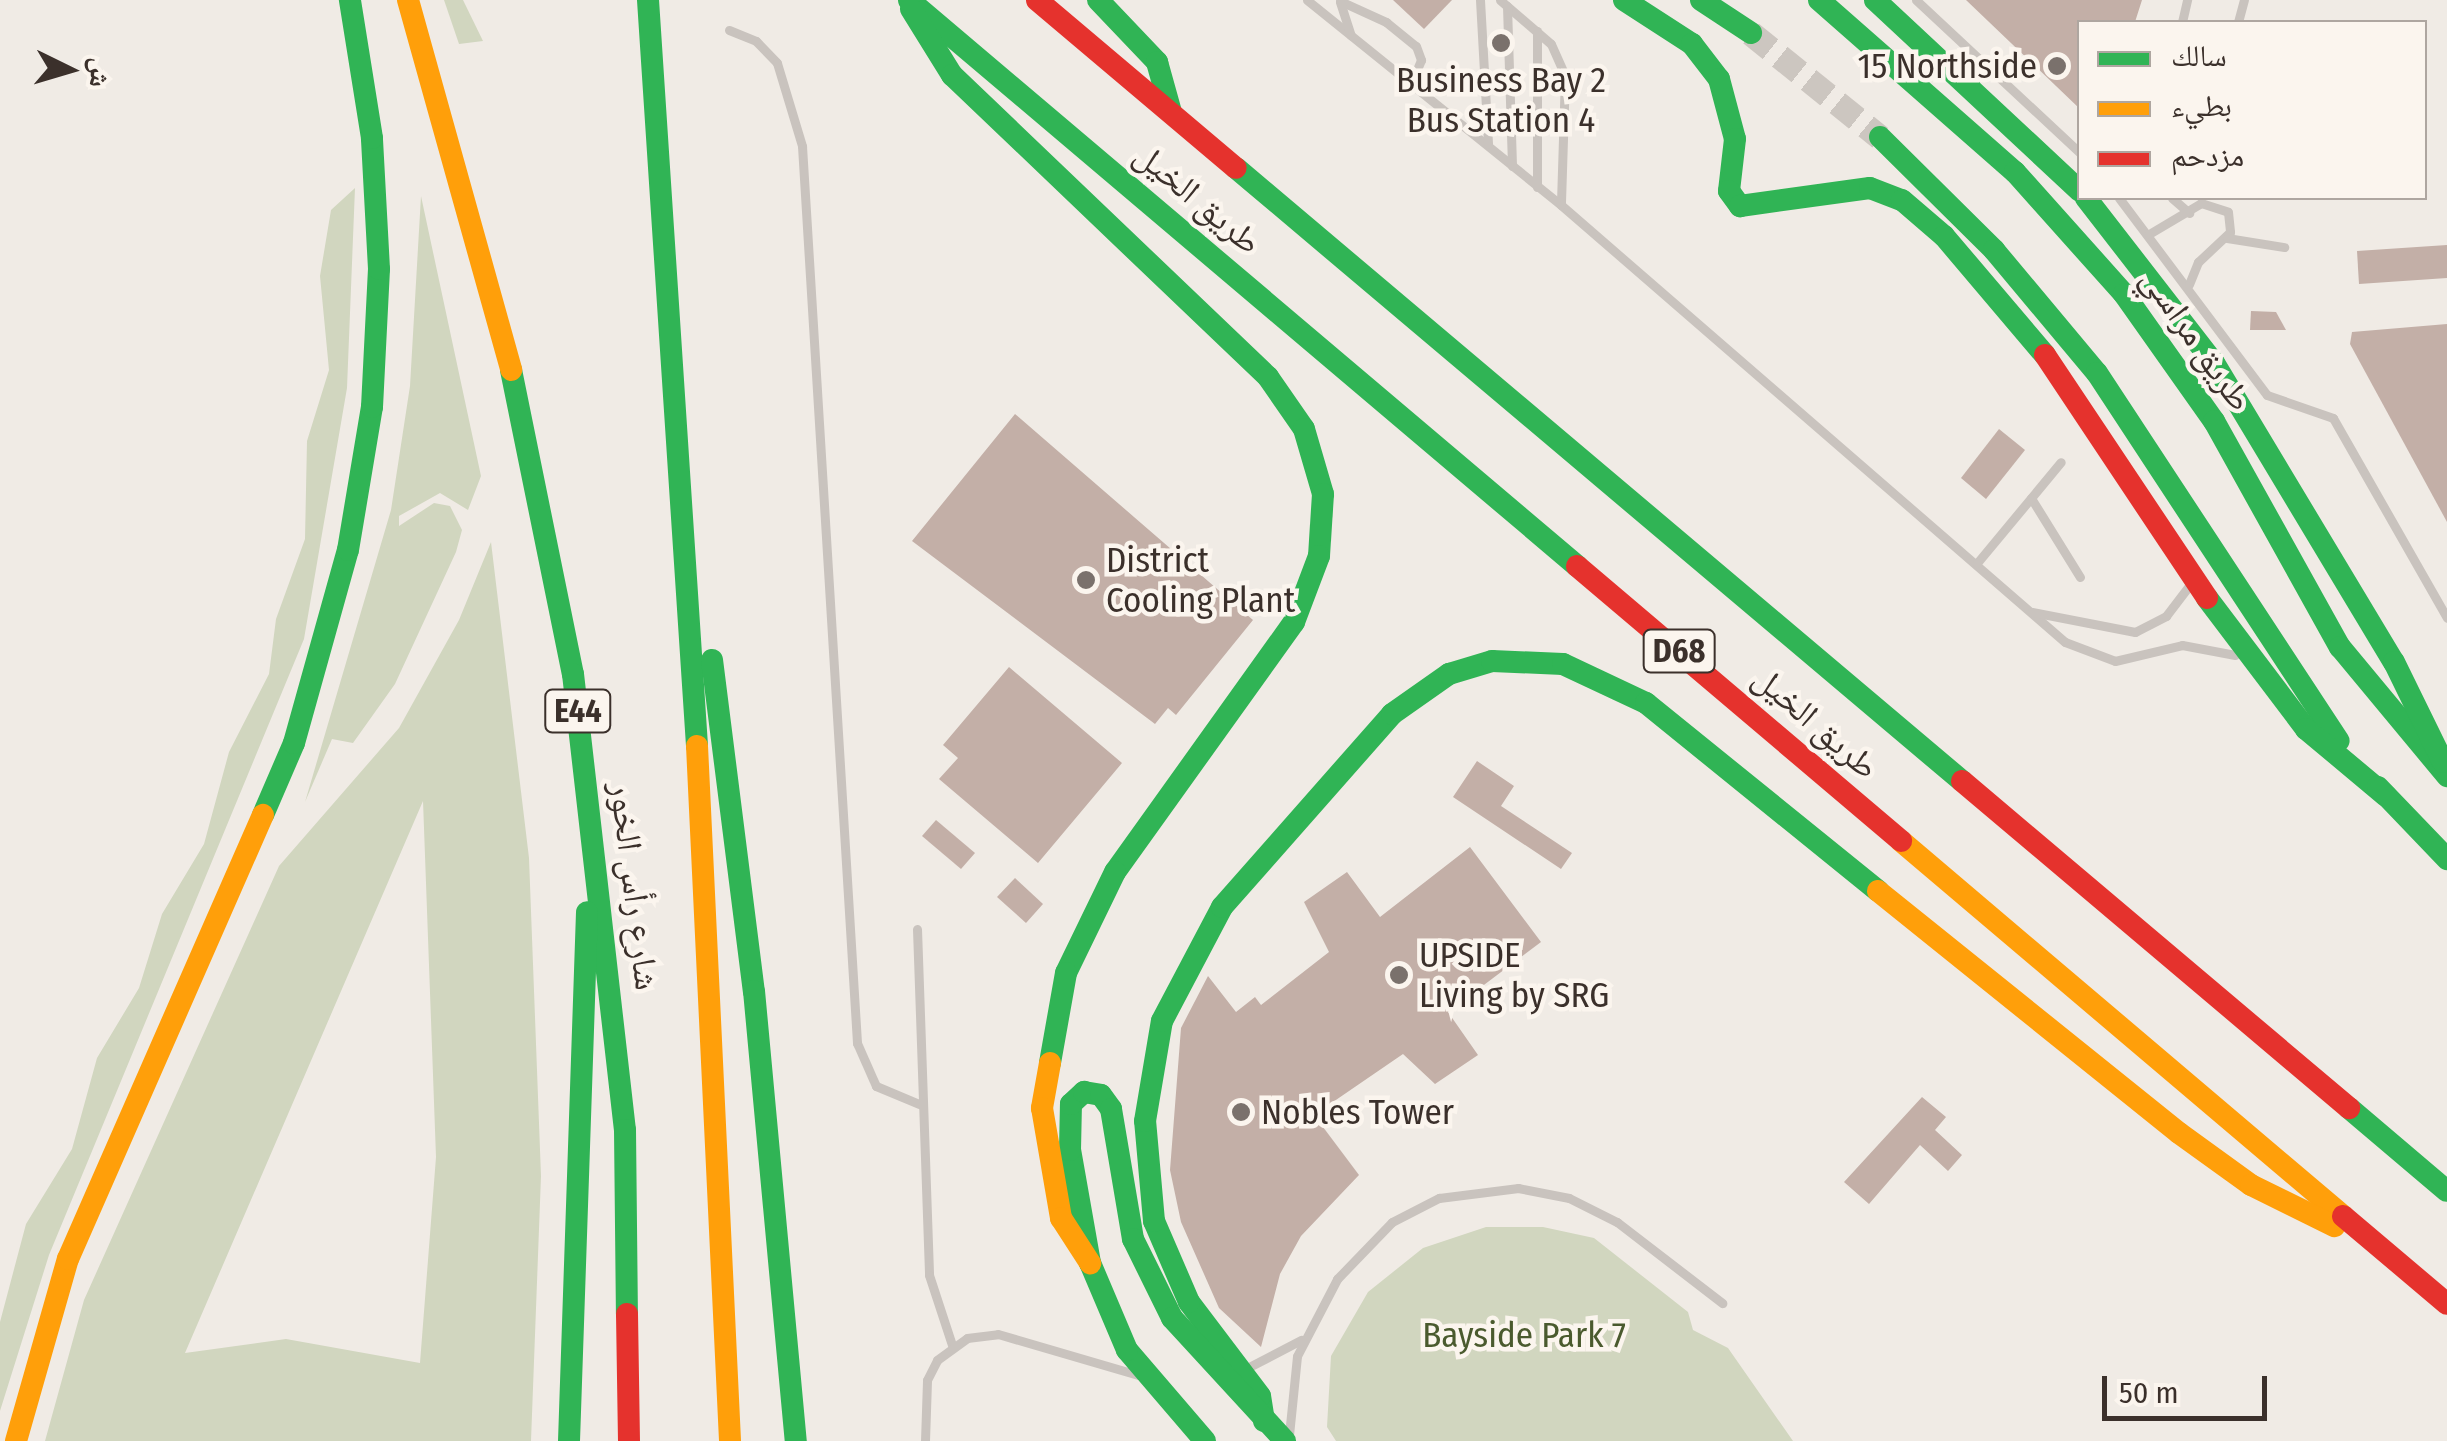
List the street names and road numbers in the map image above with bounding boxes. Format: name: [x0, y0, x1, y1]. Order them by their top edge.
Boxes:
street label: طريق الخيل: [1126, 133, 1270, 263]
street label: طريق مراسي: [2132, 259, 2262, 419]
road number: D68: [1642, 624, 1716, 678]
street label: طريق الخيل: [1745, 656, 1887, 788]
road number: E44: [543, 684, 613, 738]
street label: شارع رأس الخور: [601, 780, 669, 992]

